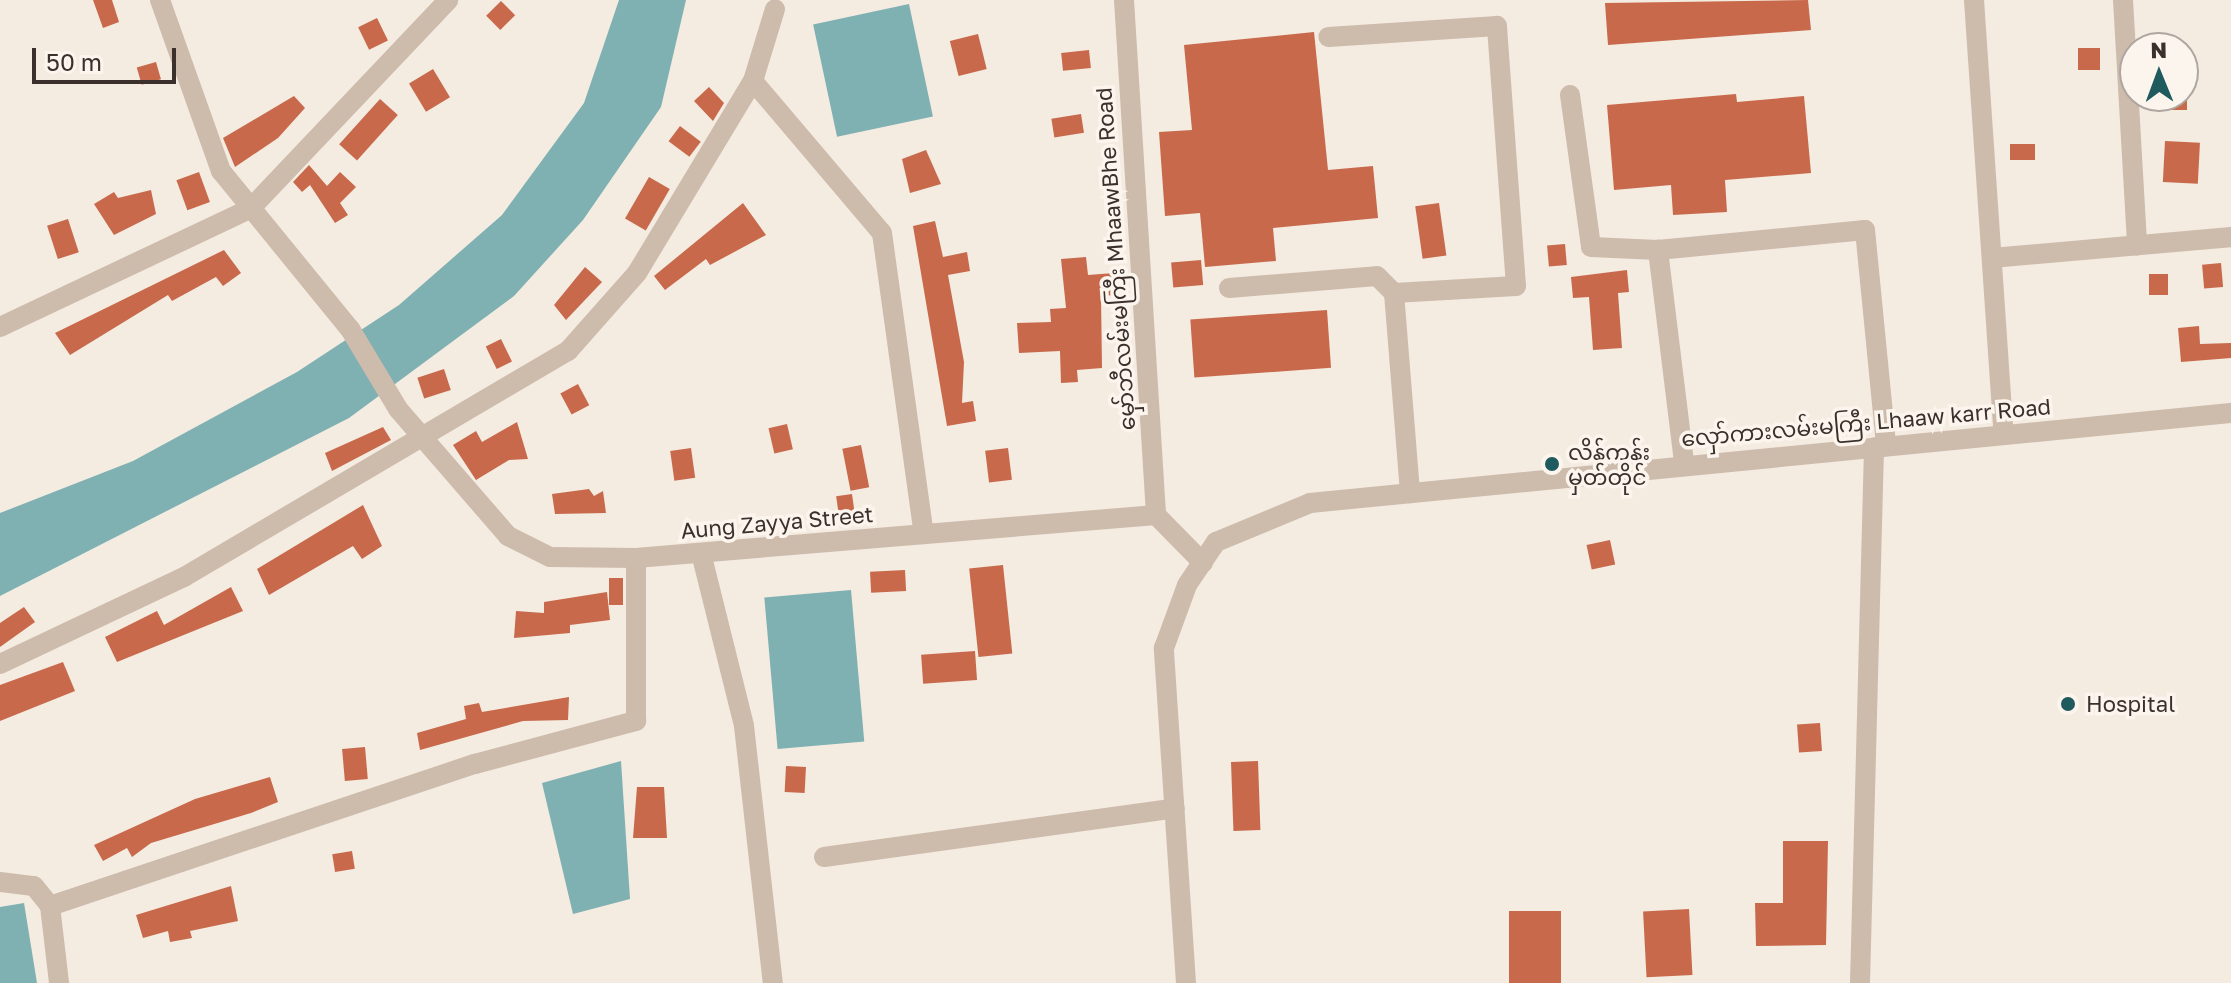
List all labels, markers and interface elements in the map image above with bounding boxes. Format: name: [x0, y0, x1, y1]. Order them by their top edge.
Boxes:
scale bar: [36, 32, 180, 82]
north arrow: [2119, 32, 2199, 112]
text: N: [2150, 36, 2167, 63]
text: 50 m: [46, 47, 102, 76]
street label: မှော်ဘီလမ်းမကြီး MhaawBhe Road: [1090, 87, 1140, 431]
street label: လှော်ကားလမ်းမကြီး Lhaaw karr Road: [1680, 393, 2052, 451]
place label: လိန်ကုန်း မှတ်တိုင်: [1568, 438, 1650, 490]
marker: လိန်ကုန်း မှတ်တိုင်: [1543, 455, 1561, 473]
street label: Aung Zayya Street: [680, 500, 874, 544]
place label: Hospital: [2086, 691, 2175, 717]
marker: Hospital: [2057, 693, 2079, 715]

